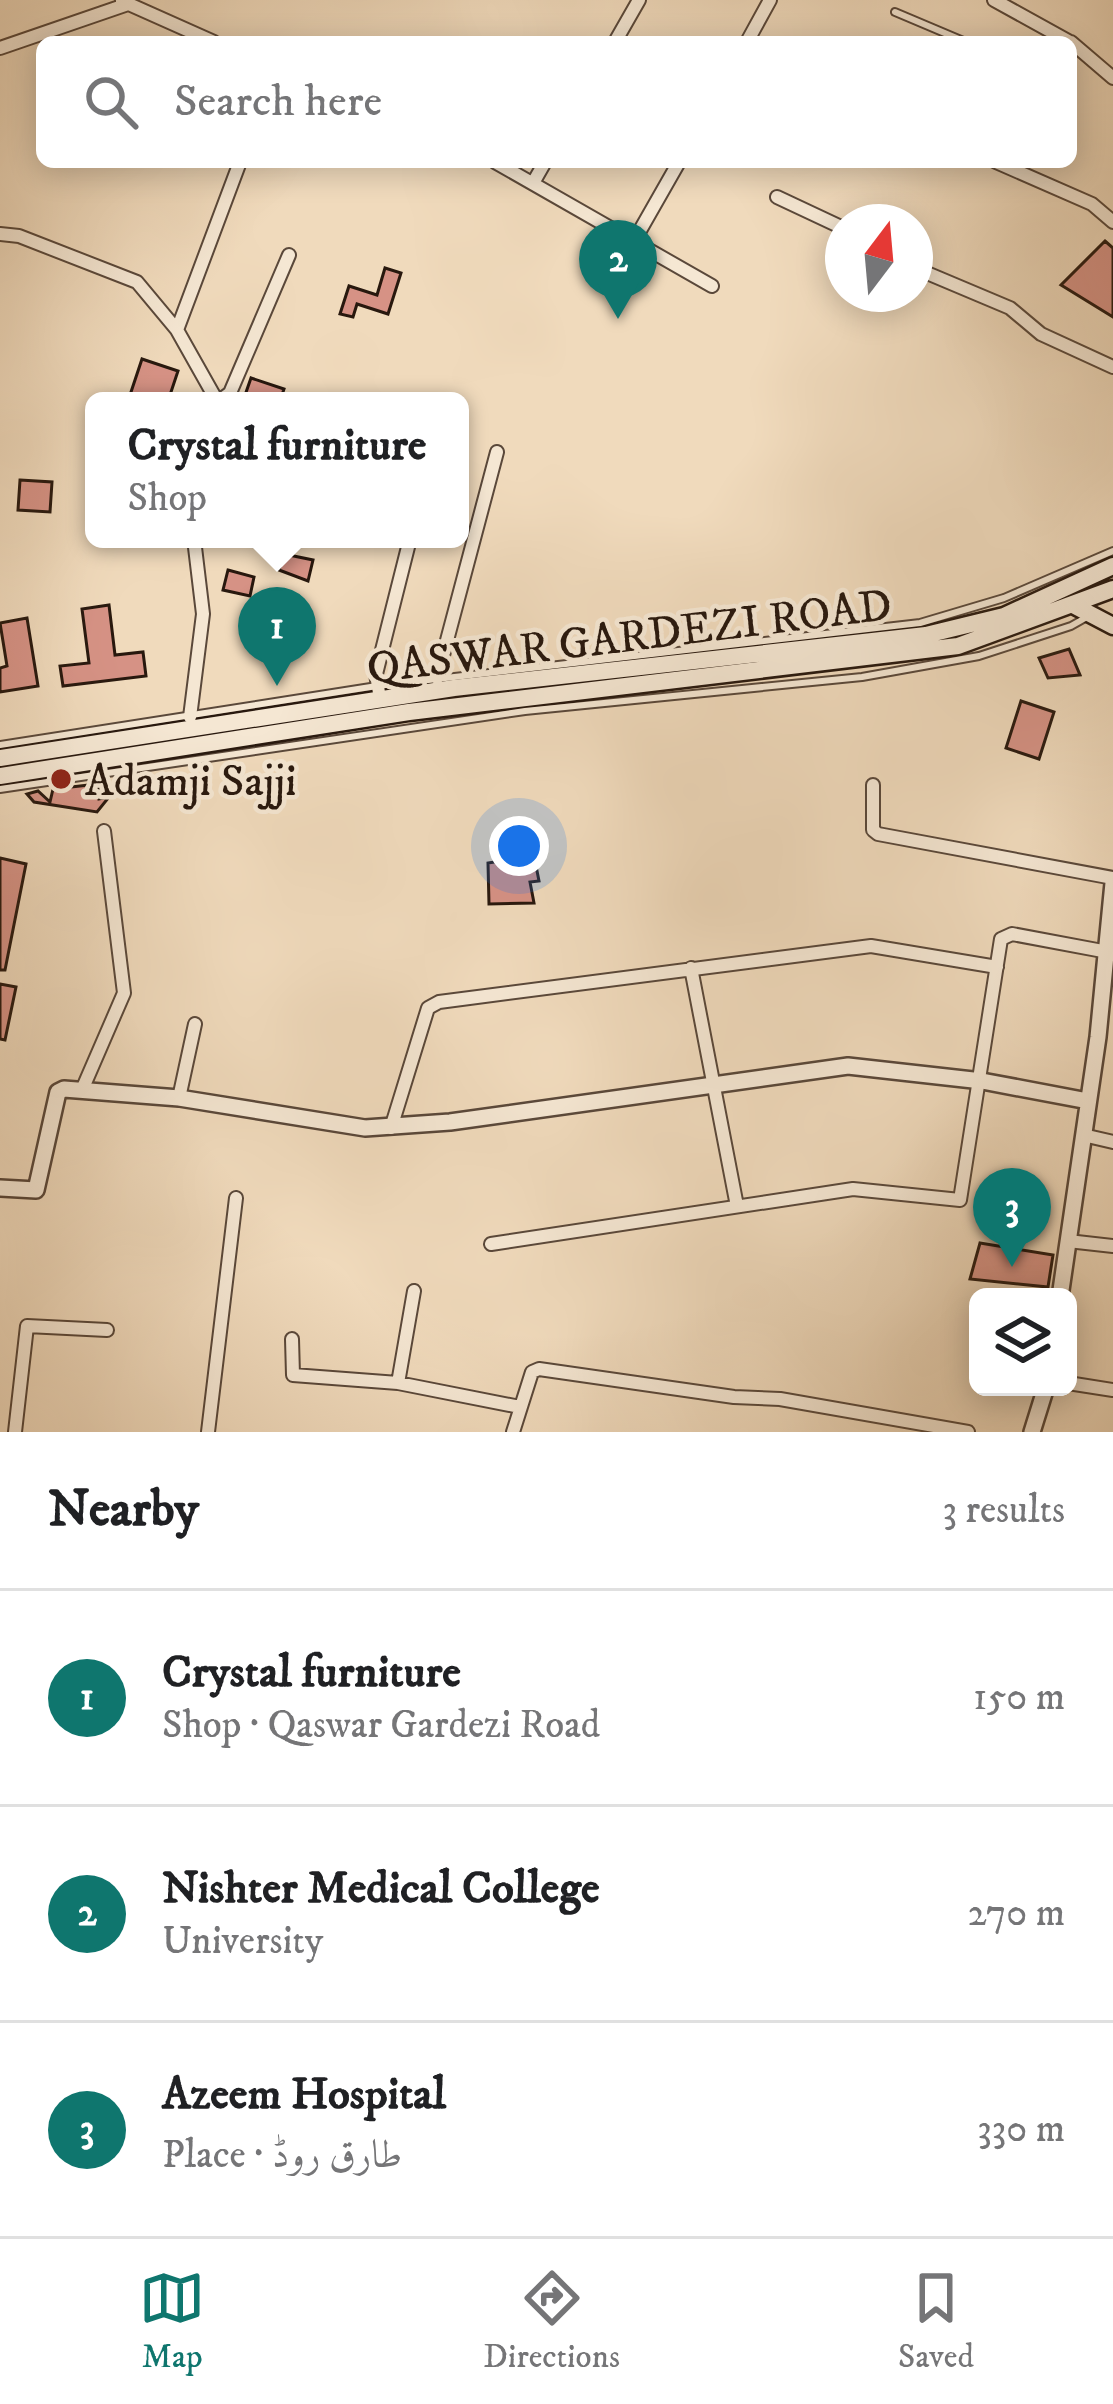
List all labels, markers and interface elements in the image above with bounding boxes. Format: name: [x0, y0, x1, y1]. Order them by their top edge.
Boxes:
search box: [36, 36, 1077, 168]
icon: search: [78, 69, 144, 135]
text: Search here: [174, 74, 382, 130]
north arrow: [825, 204, 933, 312]
pin: 2: [579, 220, 657, 319]
popup: [85, 392, 469, 548]
text: Crystal furniture: [128, 418, 426, 474]
text: Shop: [128, 474, 207, 523]
street label: QASWAR GARDEZI ROAD: [364, 578, 895, 698]
pin: 1: [238, 587, 316, 686]
place label: Adamji Sajji: [85, 754, 297, 810]
marker: Adamji Sajji: [48, 766, 74, 792]
your location: [489, 816, 549, 876]
pin: 3: [973, 1168, 1051, 1267]
map controls: [969, 1288, 1077, 1396]
button: layers: [969, 1288, 1077, 1396]
text: Nearby: [48, 1478, 199, 1542]
text: 3 results: [942, 1486, 1065, 1535]
text: Crystal furniture: [162, 1645, 461, 1701]
text: 1: [80, 1673, 94, 1722]
text: 150 m: [973, 1673, 1065, 1722]
text: Shop · Qaswar Gardezi Road: [162, 1701, 600, 1750]
text: Nishter Medical College: [162, 1861, 600, 1917]
text: 2: [77, 1889, 97, 1938]
text: 270 m: [968, 1889, 1065, 1938]
text: University: [162, 1917, 323, 1966]
text: Azeem Hospital: [162, 2067, 446, 2123]
text: 3: [80, 2105, 94, 2154]
text: 330 m: [977, 2105, 1065, 2154]
text: Place · طارق روڈ: [162, 2131, 402, 2180]
tab: Map: [139, 2265, 205, 2378]
tab: Directions: [483, 2265, 620, 2378]
tab: Saved: [898, 2265, 974, 2378]

